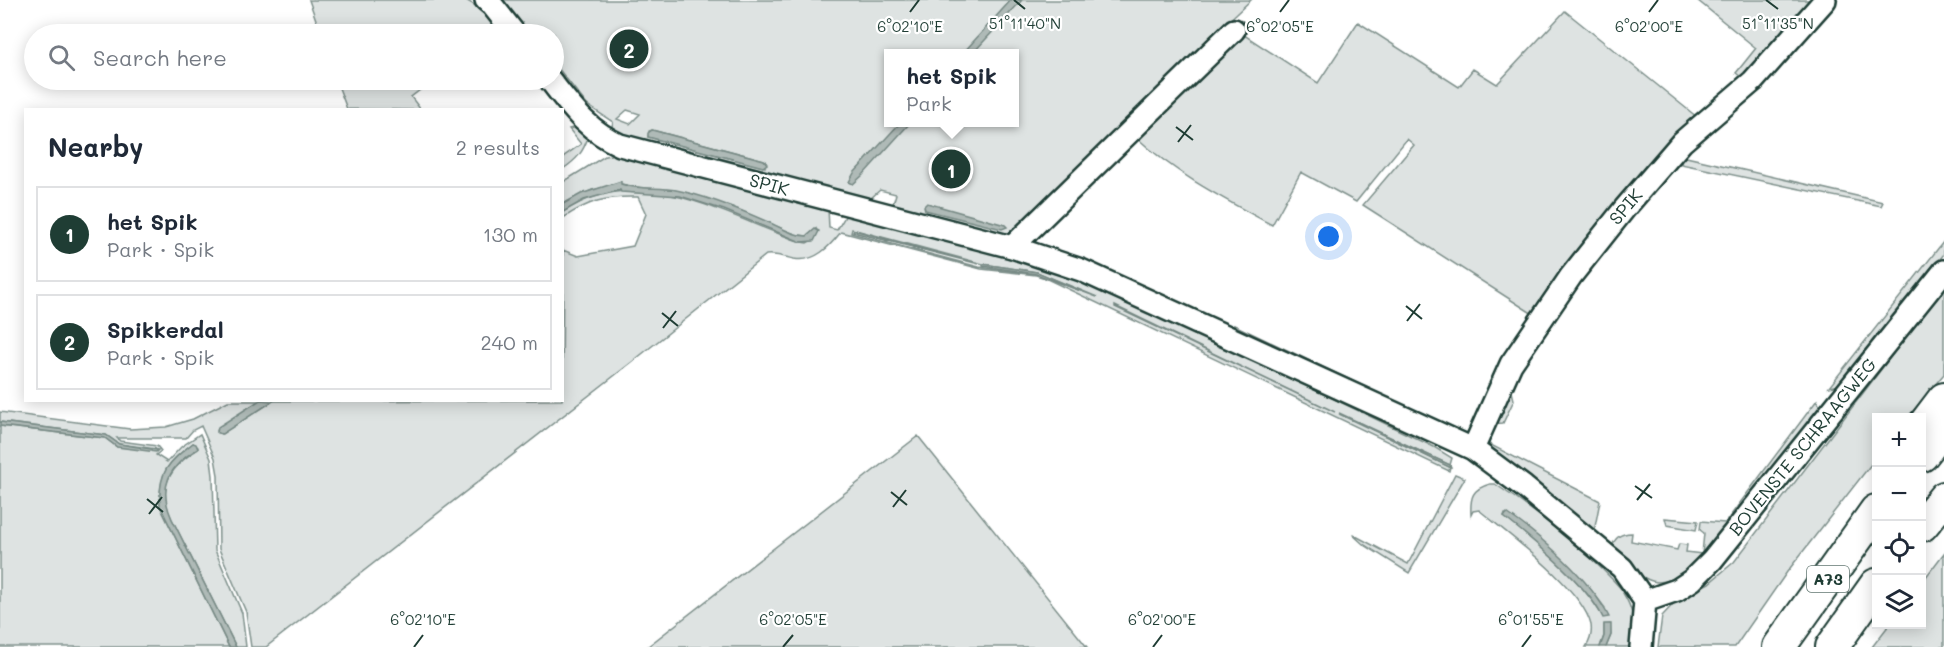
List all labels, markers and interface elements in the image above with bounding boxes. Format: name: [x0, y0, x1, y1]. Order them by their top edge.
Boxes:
text: 51°11'40"N: [989, 13, 1061, 33]
text: 51°11'35"N: [1742, 13, 1814, 33]
text: 6°02'10"E: [877, 16, 943, 36]
text: 6°02'05"E: [1246, 16, 1314, 36]
text: 6°02'00"E: [1615, 16, 1683, 36]
search box: [24, 24, 564, 90]
pin: 2: [610, 26, 648, 72]
icon: search: [45, 41, 78, 74]
text: Search here: [93, 43, 227, 72]
popup: [884, 49, 1019, 127]
text: het Spik: [906, 61, 997, 90]
text: Park: [906, 90, 952, 116]
text: Nearby: [48, 130, 143, 164]
text: 2 results: [456, 134, 540, 160]
pin: 1: [932, 146, 970, 192]
street label: SPIK: [747, 167, 792, 201]
street label: SPIK: [1603, 183, 1647, 229]
text: het Spik: [107, 207, 198, 236]
text: 1: [65, 221, 74, 247]
text: 130 m: [483, 221, 538, 247]
your location: [1314, 222, 1343, 251]
text: Park · Spik: [107, 236, 214, 262]
text: Spikkerdal: [107, 315, 224, 344]
text: 2: [64, 329, 75, 355]
text: 240 m: [480, 329, 538, 355]
text: Park · Spik: [107, 344, 214, 370]
street label: BOVENSTE SCHRAAGWEG: [1723, 353, 1881, 540]
map controls: [1872, 413, 1926, 629]
button: +: [1872, 413, 1926, 467]
button: −: [1872, 467, 1926, 521]
button: locate: [1872, 521, 1926, 575]
road number: A73: [1807, 566, 1849, 592]
button: layers: [1872, 575, 1926, 629]
text: 6°02'10"E: [390, 609, 456, 629]
text: 6°02'05"E: [759, 609, 827, 629]
text: 6°02'00"E: [1128, 609, 1196, 629]
text: 6°01'55"E: [1498, 609, 1564, 629]

